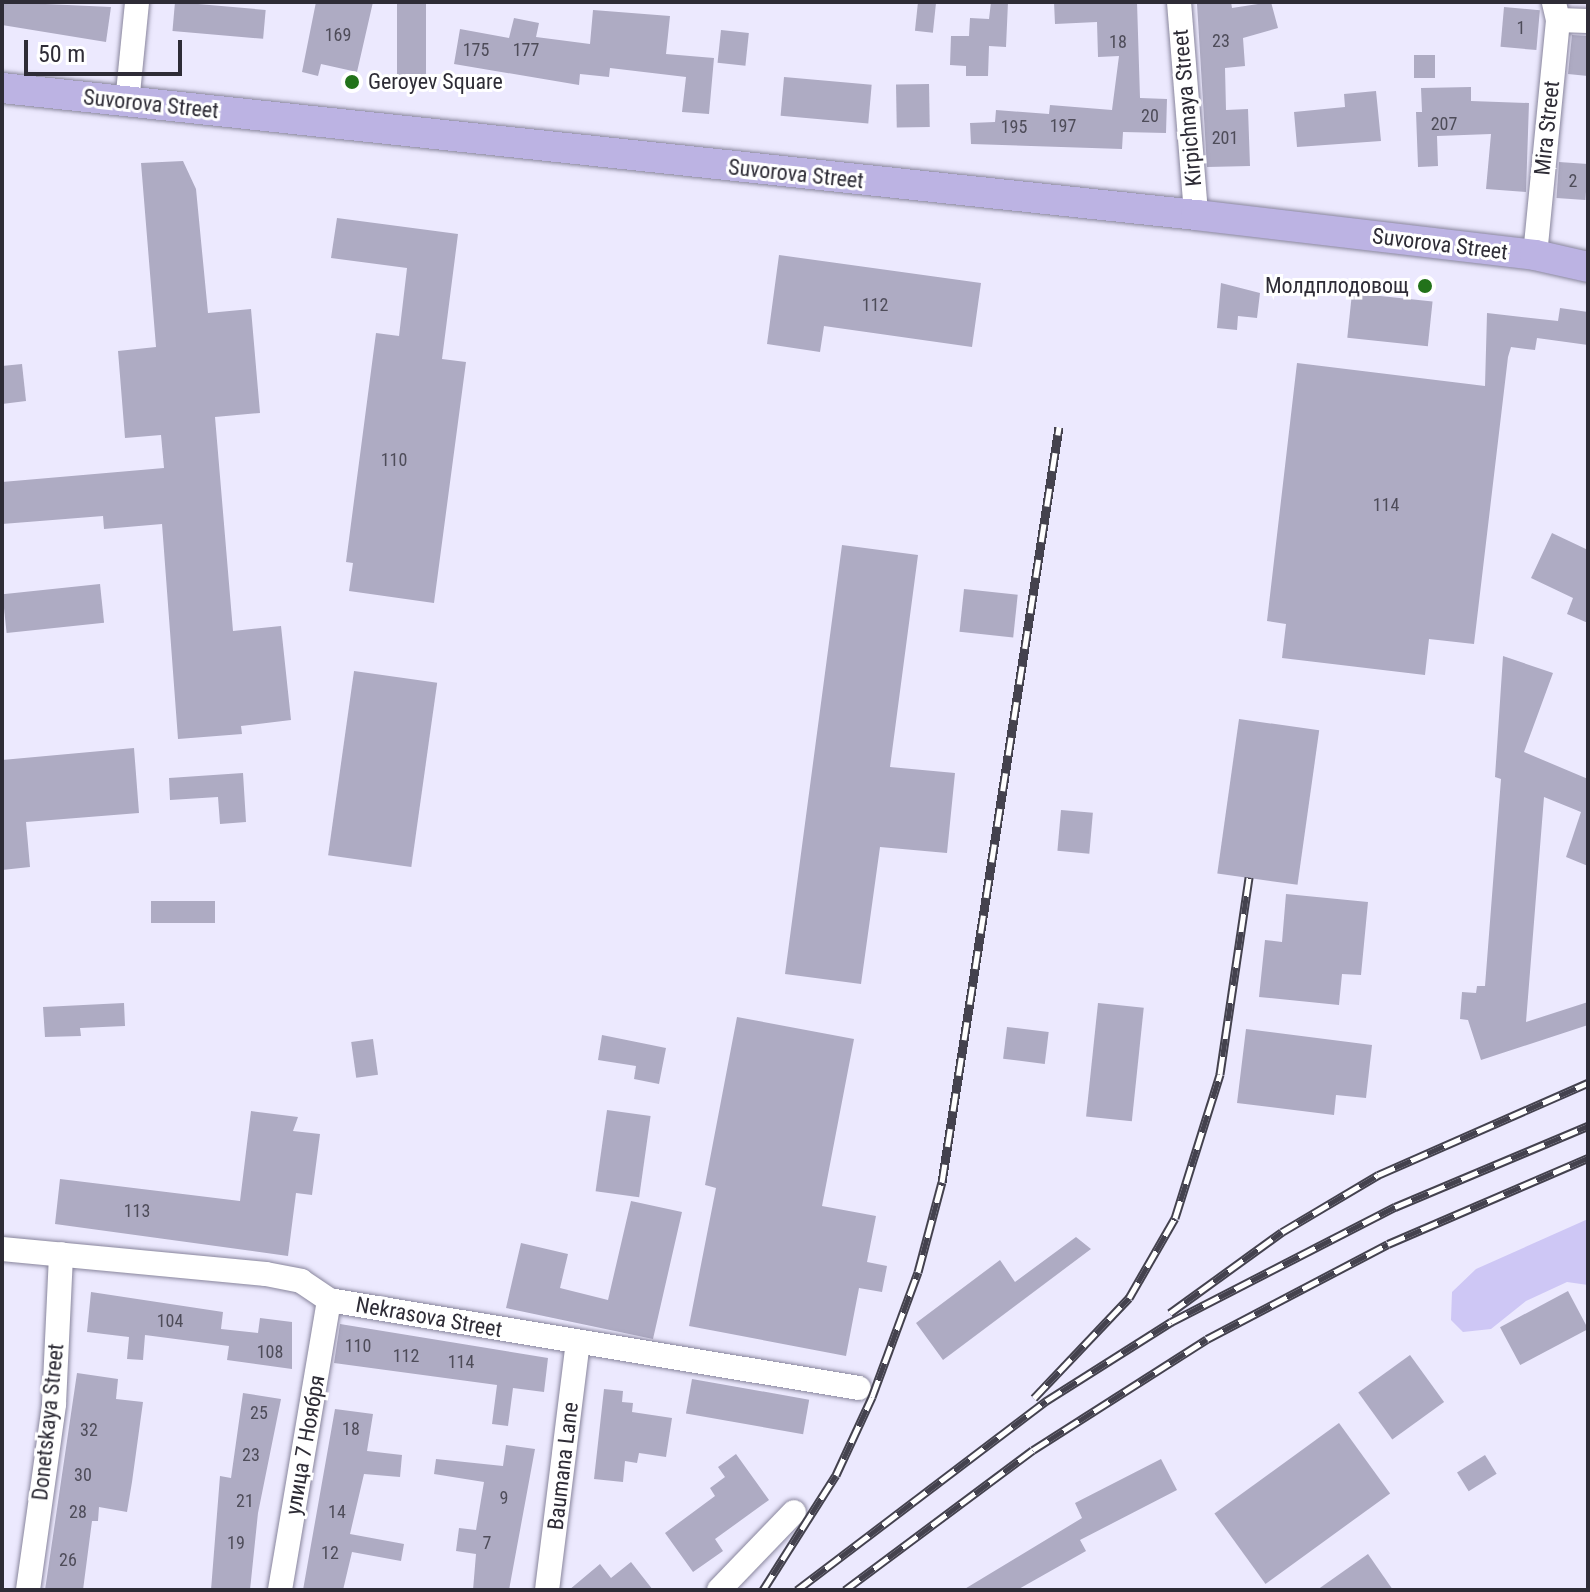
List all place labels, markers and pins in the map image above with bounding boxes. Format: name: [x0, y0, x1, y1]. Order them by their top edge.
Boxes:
place label: Geroyev Square: [368, 69, 503, 95]
marker: Geroyev Square: [343, 73, 361, 91]
place label: Молдплодовощ: [1265, 273, 1409, 299]
marker: Молдплодовощ: [1416, 277, 1434, 295]

